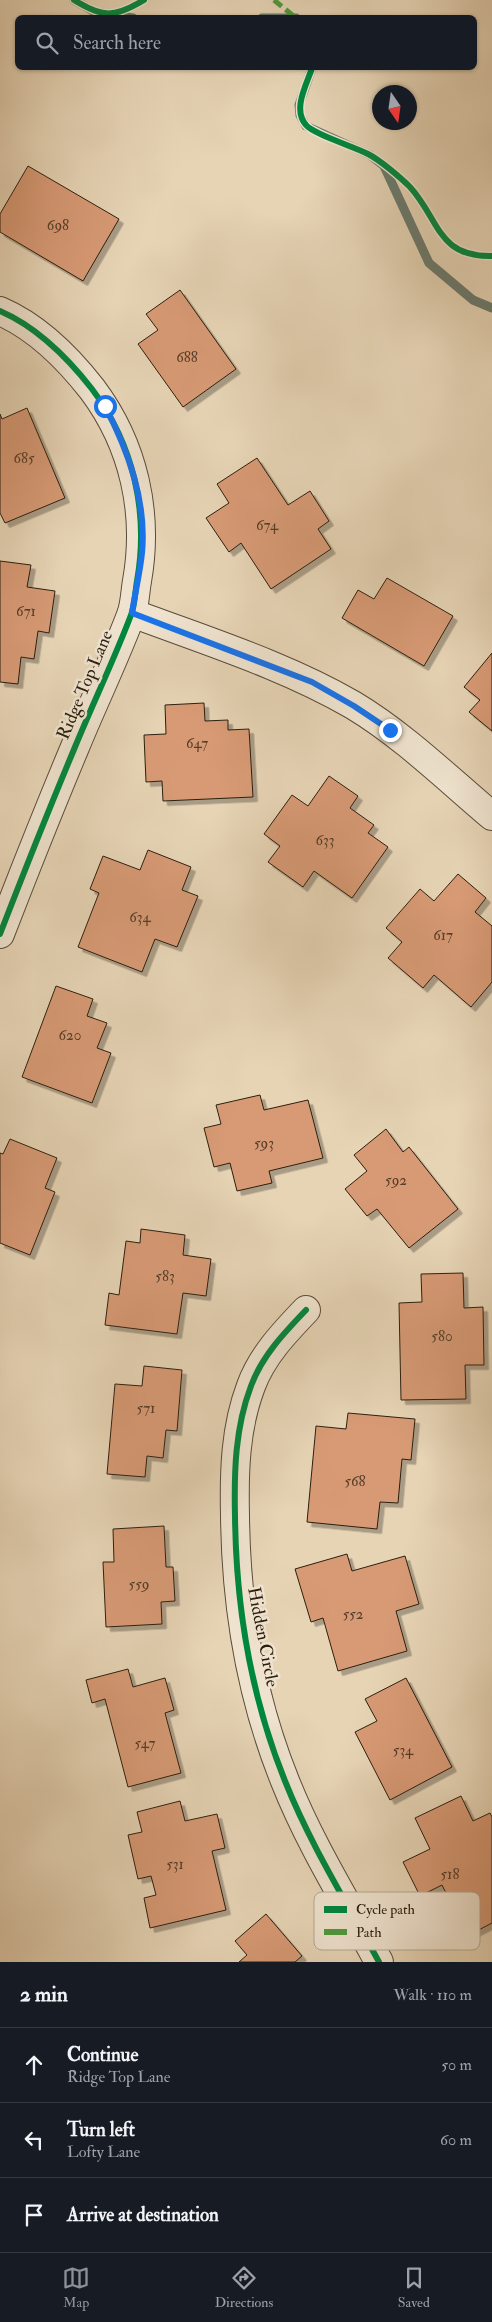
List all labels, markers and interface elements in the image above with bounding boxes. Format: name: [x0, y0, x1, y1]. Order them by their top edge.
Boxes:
search box: [15, 15, 477, 70]
icon: search: [33, 29, 61, 57]
text: Search here: [73, 31, 161, 55]
north arrow: [372, 85, 417, 130]
house number: 698: [47, 216, 69, 235]
house number: 688: [176, 348, 198, 367]
route start: [94, 395, 117, 418]
house number: 685: [13, 449, 35, 468]
house number: 674: [256, 516, 279, 535]
house number: 671: [16, 602, 36, 621]
street label: Ridge Top Lane: [52, 626, 119, 743]
route end: [379, 719, 402, 742]
house number: 647: [186, 734, 208, 753]
house number: 633: [315, 831, 335, 850]
house number: 634: [129, 908, 152, 927]
house number: 617: [433, 926, 453, 945]
house number: 620: [59, 1026, 81, 1045]
house number: 593: [254, 1134, 274, 1153]
house number: 592: [385, 1171, 407, 1190]
house number: 583: [155, 1267, 175, 1286]
house number: 580: [431, 1327, 453, 1346]
house number: 571: [137, 1399, 155, 1418]
house number: 568: [344, 1472, 366, 1491]
house number: 559: [129, 1575, 149, 1594]
street label: Hidden Circle: [242, 1585, 284, 1690]
house number: 552: [343, 1605, 364, 1624]
house number: 547: [135, 1734, 156, 1753]
house number: 534: [393, 1741, 414, 1760]
house number: 531: [166, 1855, 184, 1874]
house number: 518: [441, 1865, 459, 1884]
legend: [314, 1892, 480, 1950]
text: Cycle path: [356, 1901, 416, 1919]
text: Path: [356, 1924, 382, 1941]
text: 2 min: [20, 1981, 68, 2008]
text: Walk · 110 m: [394, 1985, 472, 2005]
text: Continue: [67, 2043, 138, 2067]
icon: ahead: [20, 2051, 48, 2079]
text: 50 m: [441, 2055, 472, 2075]
text: Ridge Top Lane: [67, 2067, 171, 2087]
text: Turn left: [67, 2118, 135, 2142]
icon: left: [20, 2126, 48, 2154]
text: 60 m: [440, 2130, 472, 2150]
text: Lofty Lane: [67, 2142, 140, 2162]
icon: arrive: [20, 2201, 48, 2229]
text: Arrive at destination: [67, 2203, 219, 2227]
tab: Map: [62, 2264, 90, 2311]
tab: Directions: [215, 2264, 273, 2311]
tab: Saved: [398, 2264, 430, 2311]

